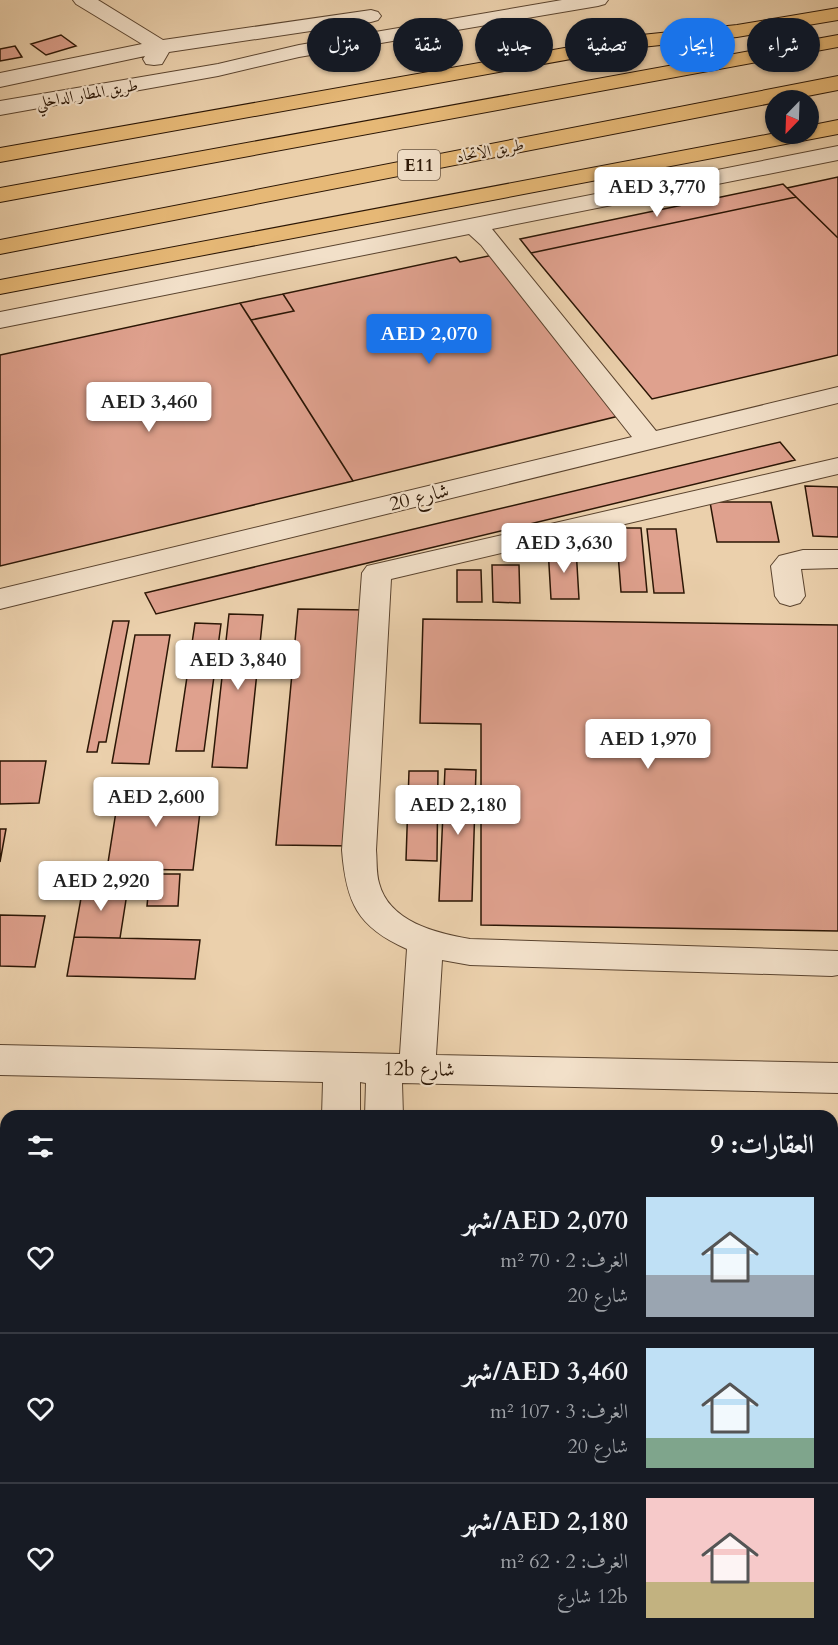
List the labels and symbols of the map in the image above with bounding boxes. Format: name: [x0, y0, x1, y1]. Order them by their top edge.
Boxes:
street label: طريق المطار الداخلي: [34, 74, 140, 118]
north arrow: [765, 90, 819, 144]
street label: طريق الاتحاد: [454, 134, 526, 168]
road number: E11: [398, 150, 440, 180]
pin: AED 3,770: [588, 167, 726, 218]
pin: AED 2,070: [360, 314, 498, 365]
pin: AED 3,460: [80, 382, 218, 433]
street label: شارع 20: [386, 477, 453, 521]
pin: AED 3,630: [495, 523, 633, 574]
pin: AED 3,840: [169, 640, 307, 691]
pin: AED 1,970: [579, 719, 717, 770]
pin: AED 2,600: [87, 777, 225, 828]
pin: AED 2,180: [389, 785, 527, 836]
pin: AED 2,920: [32, 861, 170, 912]
street label: 12b شارع: [383, 1055, 455, 1087]

